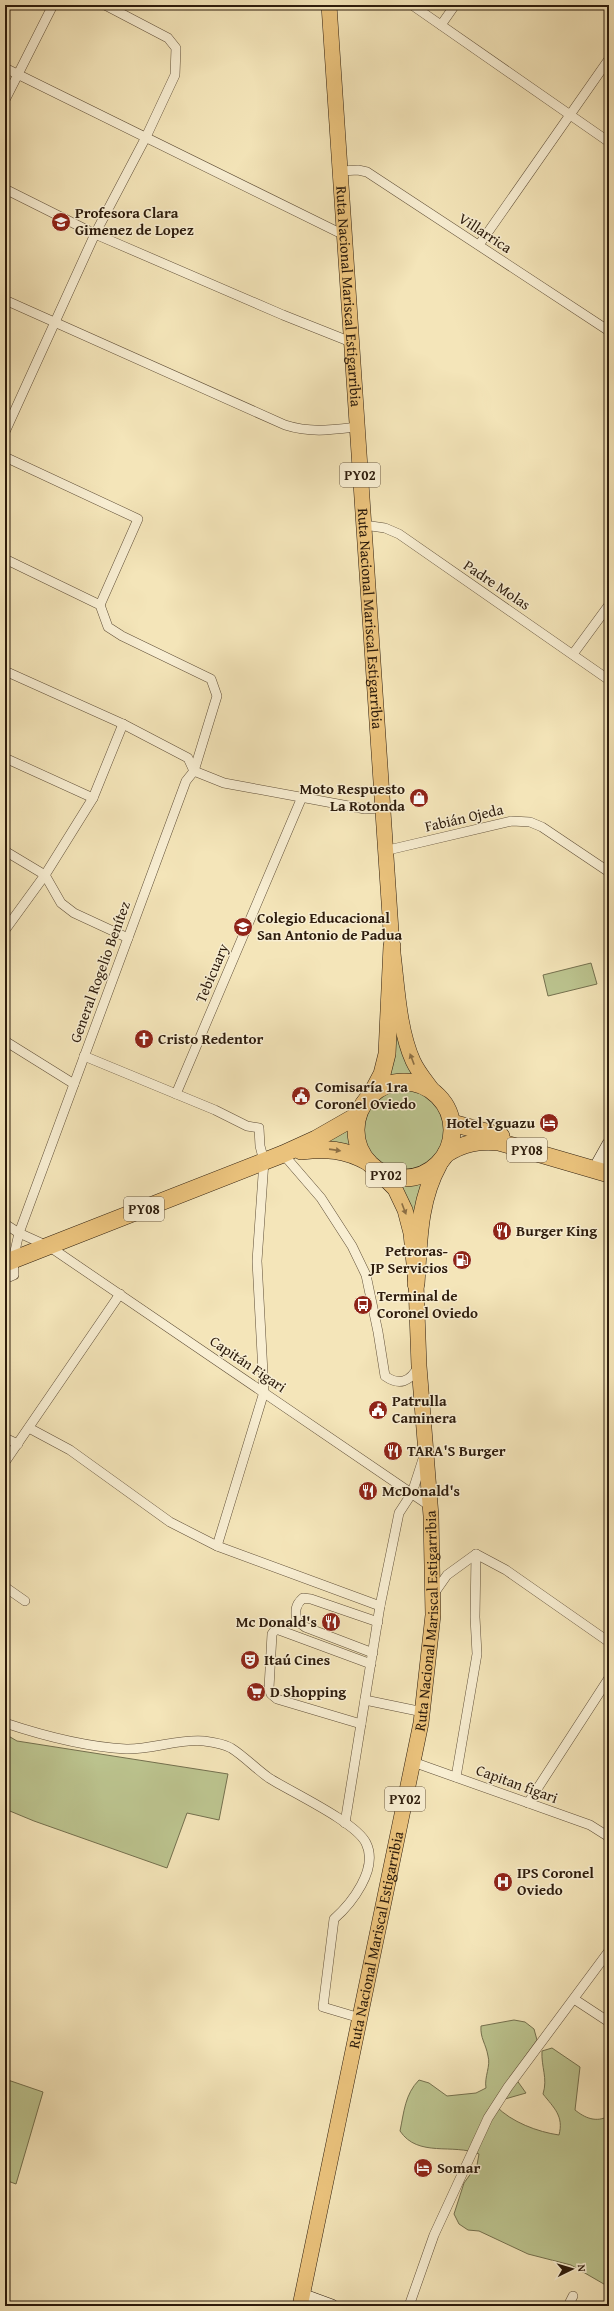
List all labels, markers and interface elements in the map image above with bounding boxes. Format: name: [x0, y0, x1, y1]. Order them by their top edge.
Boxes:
street label: Ruta Nacional Mariscal Estigarribia: [331, 185, 367, 407]
place label: Profesora Clara Gimenez de Lopez: [75, 202, 194, 240]
street label: Villarrica: [454, 207, 516, 258]
school or university icon: Profesora Clara Gimenez de Lopez: [50, 211, 72, 233]
road number: PY02: [340, 463, 380, 487]
street label: Ruta Nacional Mariscal Estigarribia: [353, 507, 388, 730]
street label: Padre Molas: [460, 554, 535, 615]
place label: Moto Respuesto La Rotonda: [299, 778, 405, 816]
shop icon: Moto Respuesto La Rotonda: [408, 787, 430, 809]
street label: Fabián Ojeda: [423, 798, 505, 837]
street label: General Rogelio Benítez: [64, 898, 135, 1046]
place label: Colegio Educacional San Antonio de Padua: [257, 907, 403, 945]
school or university icon: Colegio Educacional San Antonio de Padua: [232, 916, 254, 938]
street label: Tebicuary: [190, 940, 234, 1006]
church icon: Cristo Redentor: [133, 1028, 155, 1050]
place label: Cristo Redentor: [158, 1028, 264, 1049]
one-way arrow: [409, 1052, 415, 1064]
place label: Comisaría 1ra Coronel Oviedo: [315, 1076, 416, 1114]
public building icon: Comisaría 1ra Coronel Oviedo: [290, 1085, 312, 1107]
place label: Hotel Yguazu: [446, 1112, 535, 1133]
hotel icon: Hotel Yguazu: [538, 1112, 560, 1134]
road number: PY08: [507, 1138, 547, 1162]
one-way arrow: [329, 1147, 341, 1153]
road number: PY02: [366, 1163, 406, 1187]
road number: PY08: [124, 1197, 164, 1221]
one-way arrow: [401, 1203, 407, 1215]
restaurant icon: Burger King: [491, 1220, 513, 1242]
place label: Burger King: [516, 1220, 597, 1241]
place label: Petroras- JP Servicios: [367, 1240, 449, 1278]
fuel station icon: Petroras- JP Servicios: [451, 1249, 473, 1271]
place label: Terminal de Coronel Oviedo: [377, 1285, 478, 1323]
bus stop icon: Terminal de Coronel Oviedo: [352, 1294, 374, 1316]
street label: Capitán Figari: [206, 1330, 291, 1397]
place label: Patrulla Caminera: [392, 1390, 457, 1428]
public building icon: Patrulla Caminera: [367, 1399, 389, 1421]
restaurant icon: TARA'S Burger: [382, 1440, 404, 1462]
place label: TARA'S Burger: [407, 1440, 506, 1461]
restaurant icon: McDonald's: [357, 1480, 379, 1502]
place label: McDonald's: [382, 1480, 460, 1501]
street label: Ruta Nacional Mariscal Estigarribia: [409, 1510, 443, 1733]
place label: Mc Donald's: [236, 1611, 317, 1632]
restaurant icon: Mc Donald's: [320, 1611, 342, 1633]
theatre icon: Itaú Cines: [239, 1649, 261, 1671]
place label: Itaú Cines: [264, 1649, 330, 1670]
supermarket icon: D Shopping: [245, 1681, 267, 1703]
place label: D Shopping: [270, 1681, 346, 1702]
street label: Capitan figari: [473, 1759, 561, 1808]
road number: PY02: [385, 1787, 425, 1811]
street label: Ruta Nacional Mariscal Estigarribia: [343, 1829, 408, 2050]
place label: IPS Coronel Oviedo: [517, 1862, 594, 1900]
hospital icon: IPS Coronel Oviedo: [492, 1871, 514, 1893]
hotel icon: Somar: [412, 2157, 434, 2179]
place label: Somar: [437, 2157, 480, 2178]
north arrow: [552, 2249, 592, 2289]
text: N: [574, 2264, 590, 2273]

